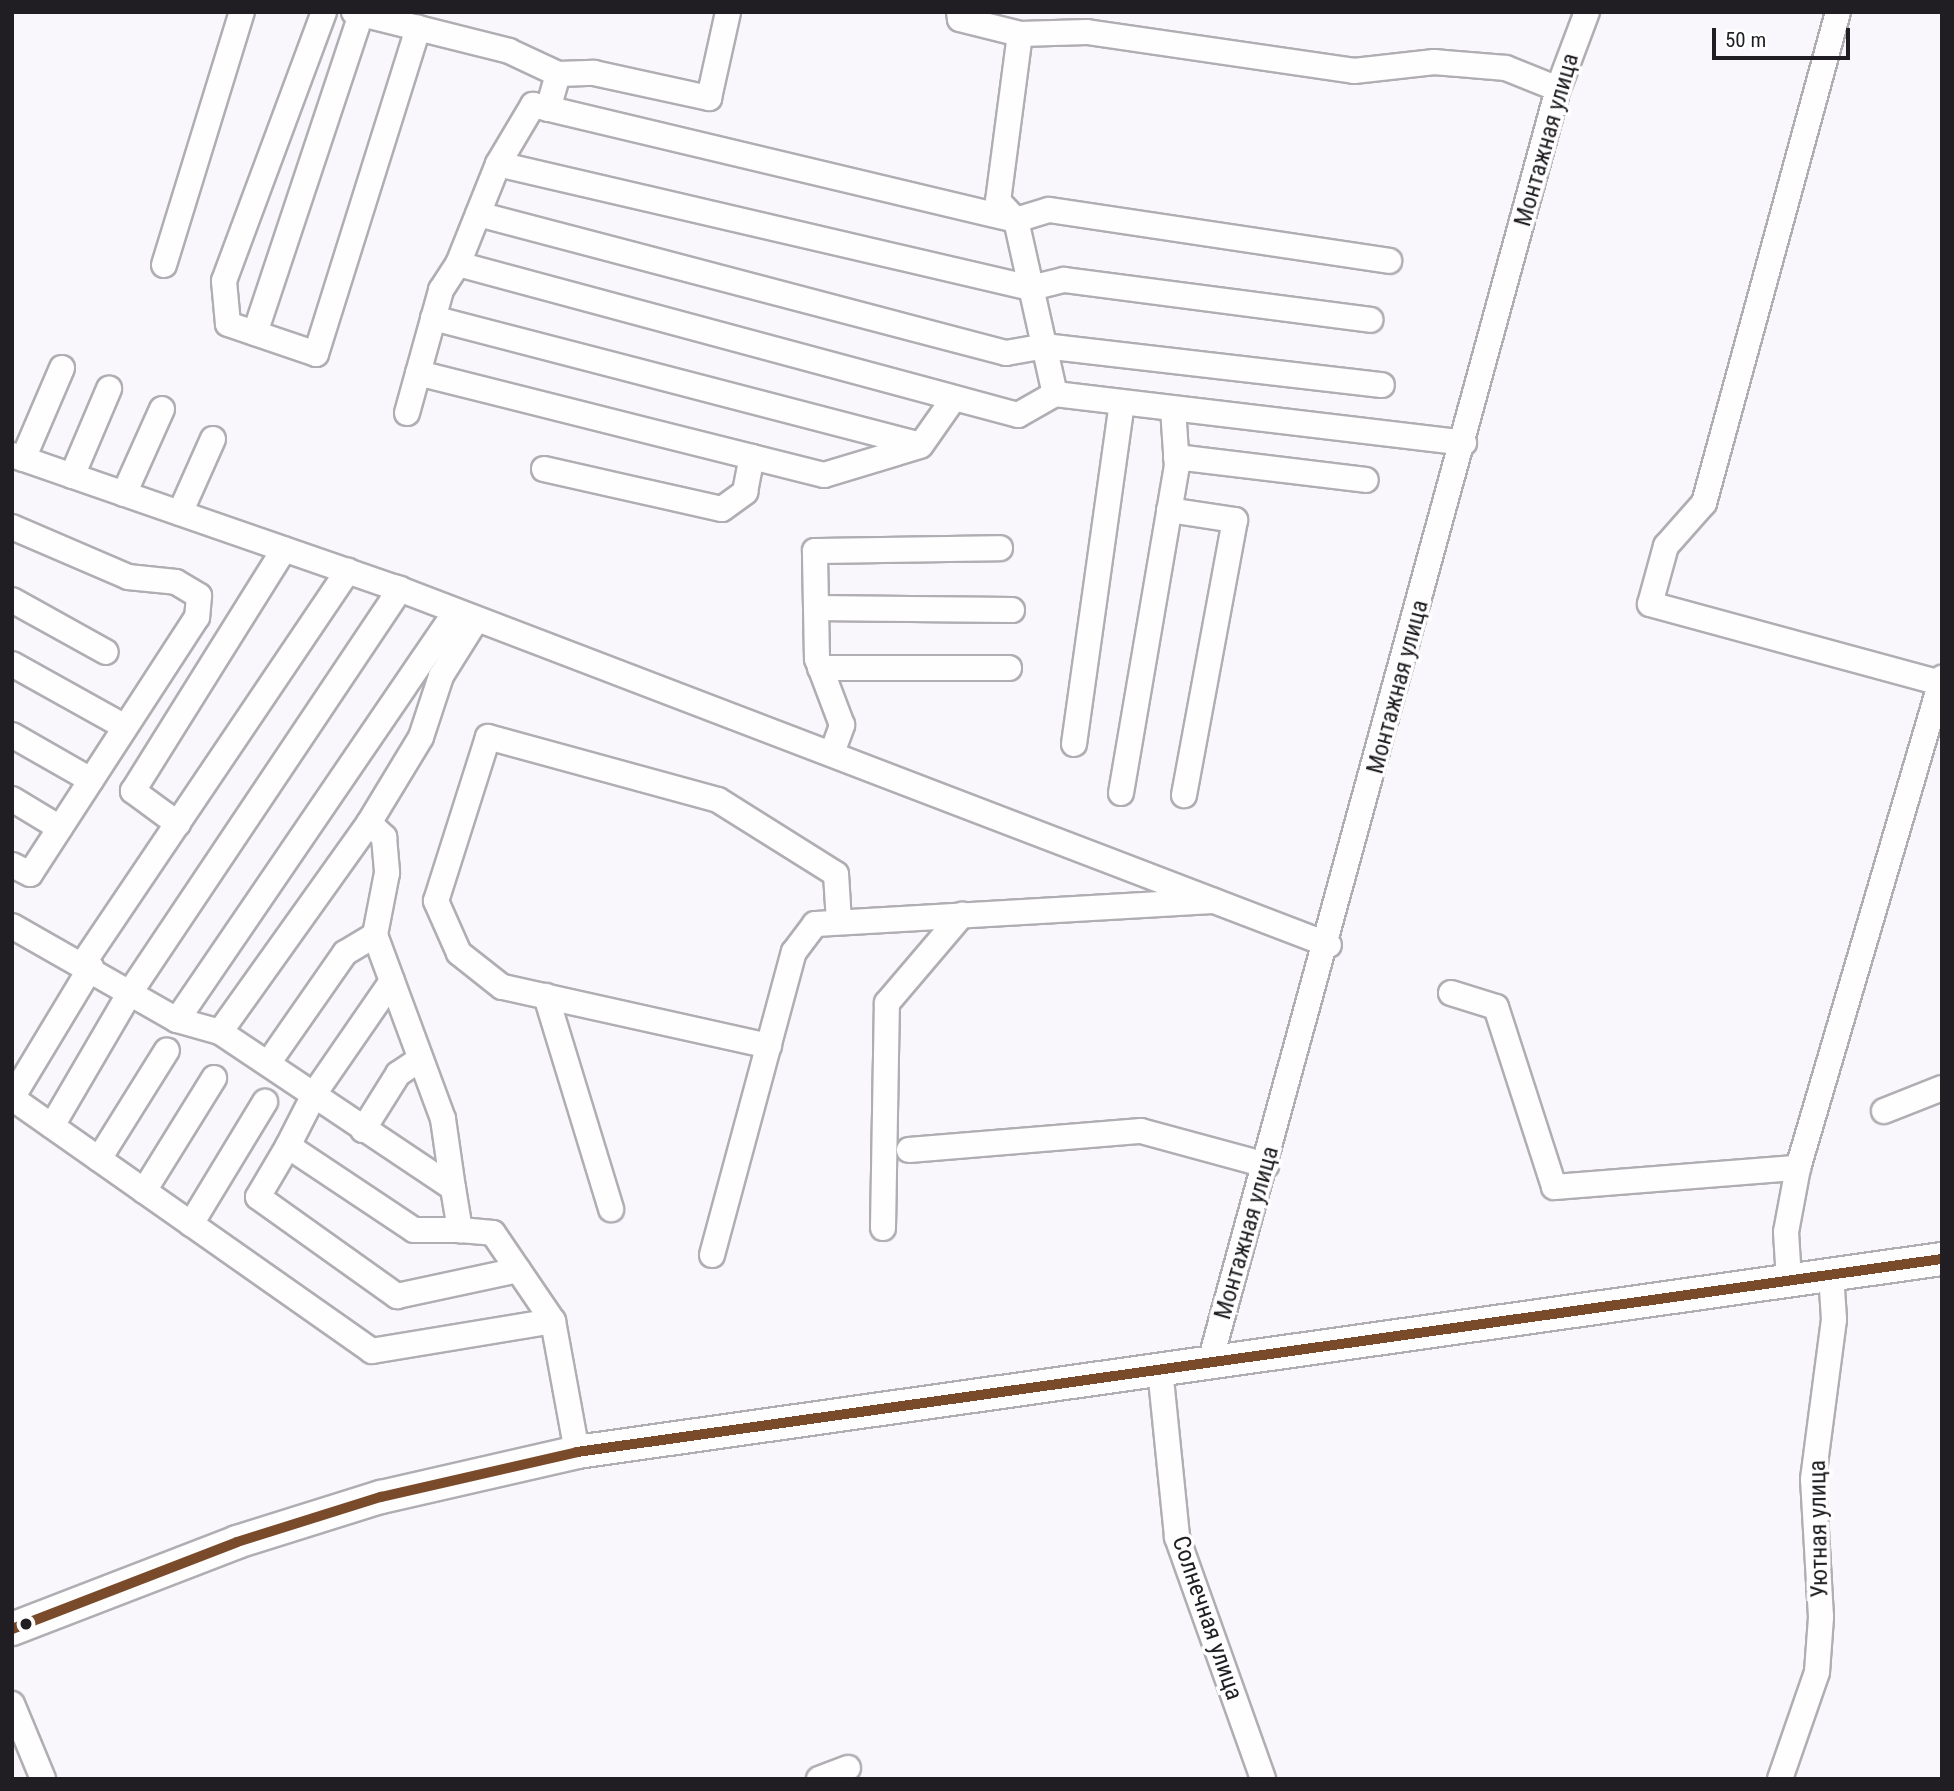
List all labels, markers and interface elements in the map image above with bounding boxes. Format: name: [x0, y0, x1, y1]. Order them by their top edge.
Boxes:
scale bar: [1716, 14, 1854, 58]
text: 50 m: [1725, 28, 1766, 52]
street label: Монтажная улица: [1509, 50, 1585, 230]
street label: Монтажная улица: [1361, 597, 1435, 777]
street label: Монтажная улица: [1209, 1143, 1285, 1323]
street label: Уютная улица: [1803, 1460, 1835, 1598]
street label: Солнечная улица: [1165, 1532, 1249, 1704]
unlabelled marker: [19, 1617, 33, 1631]

